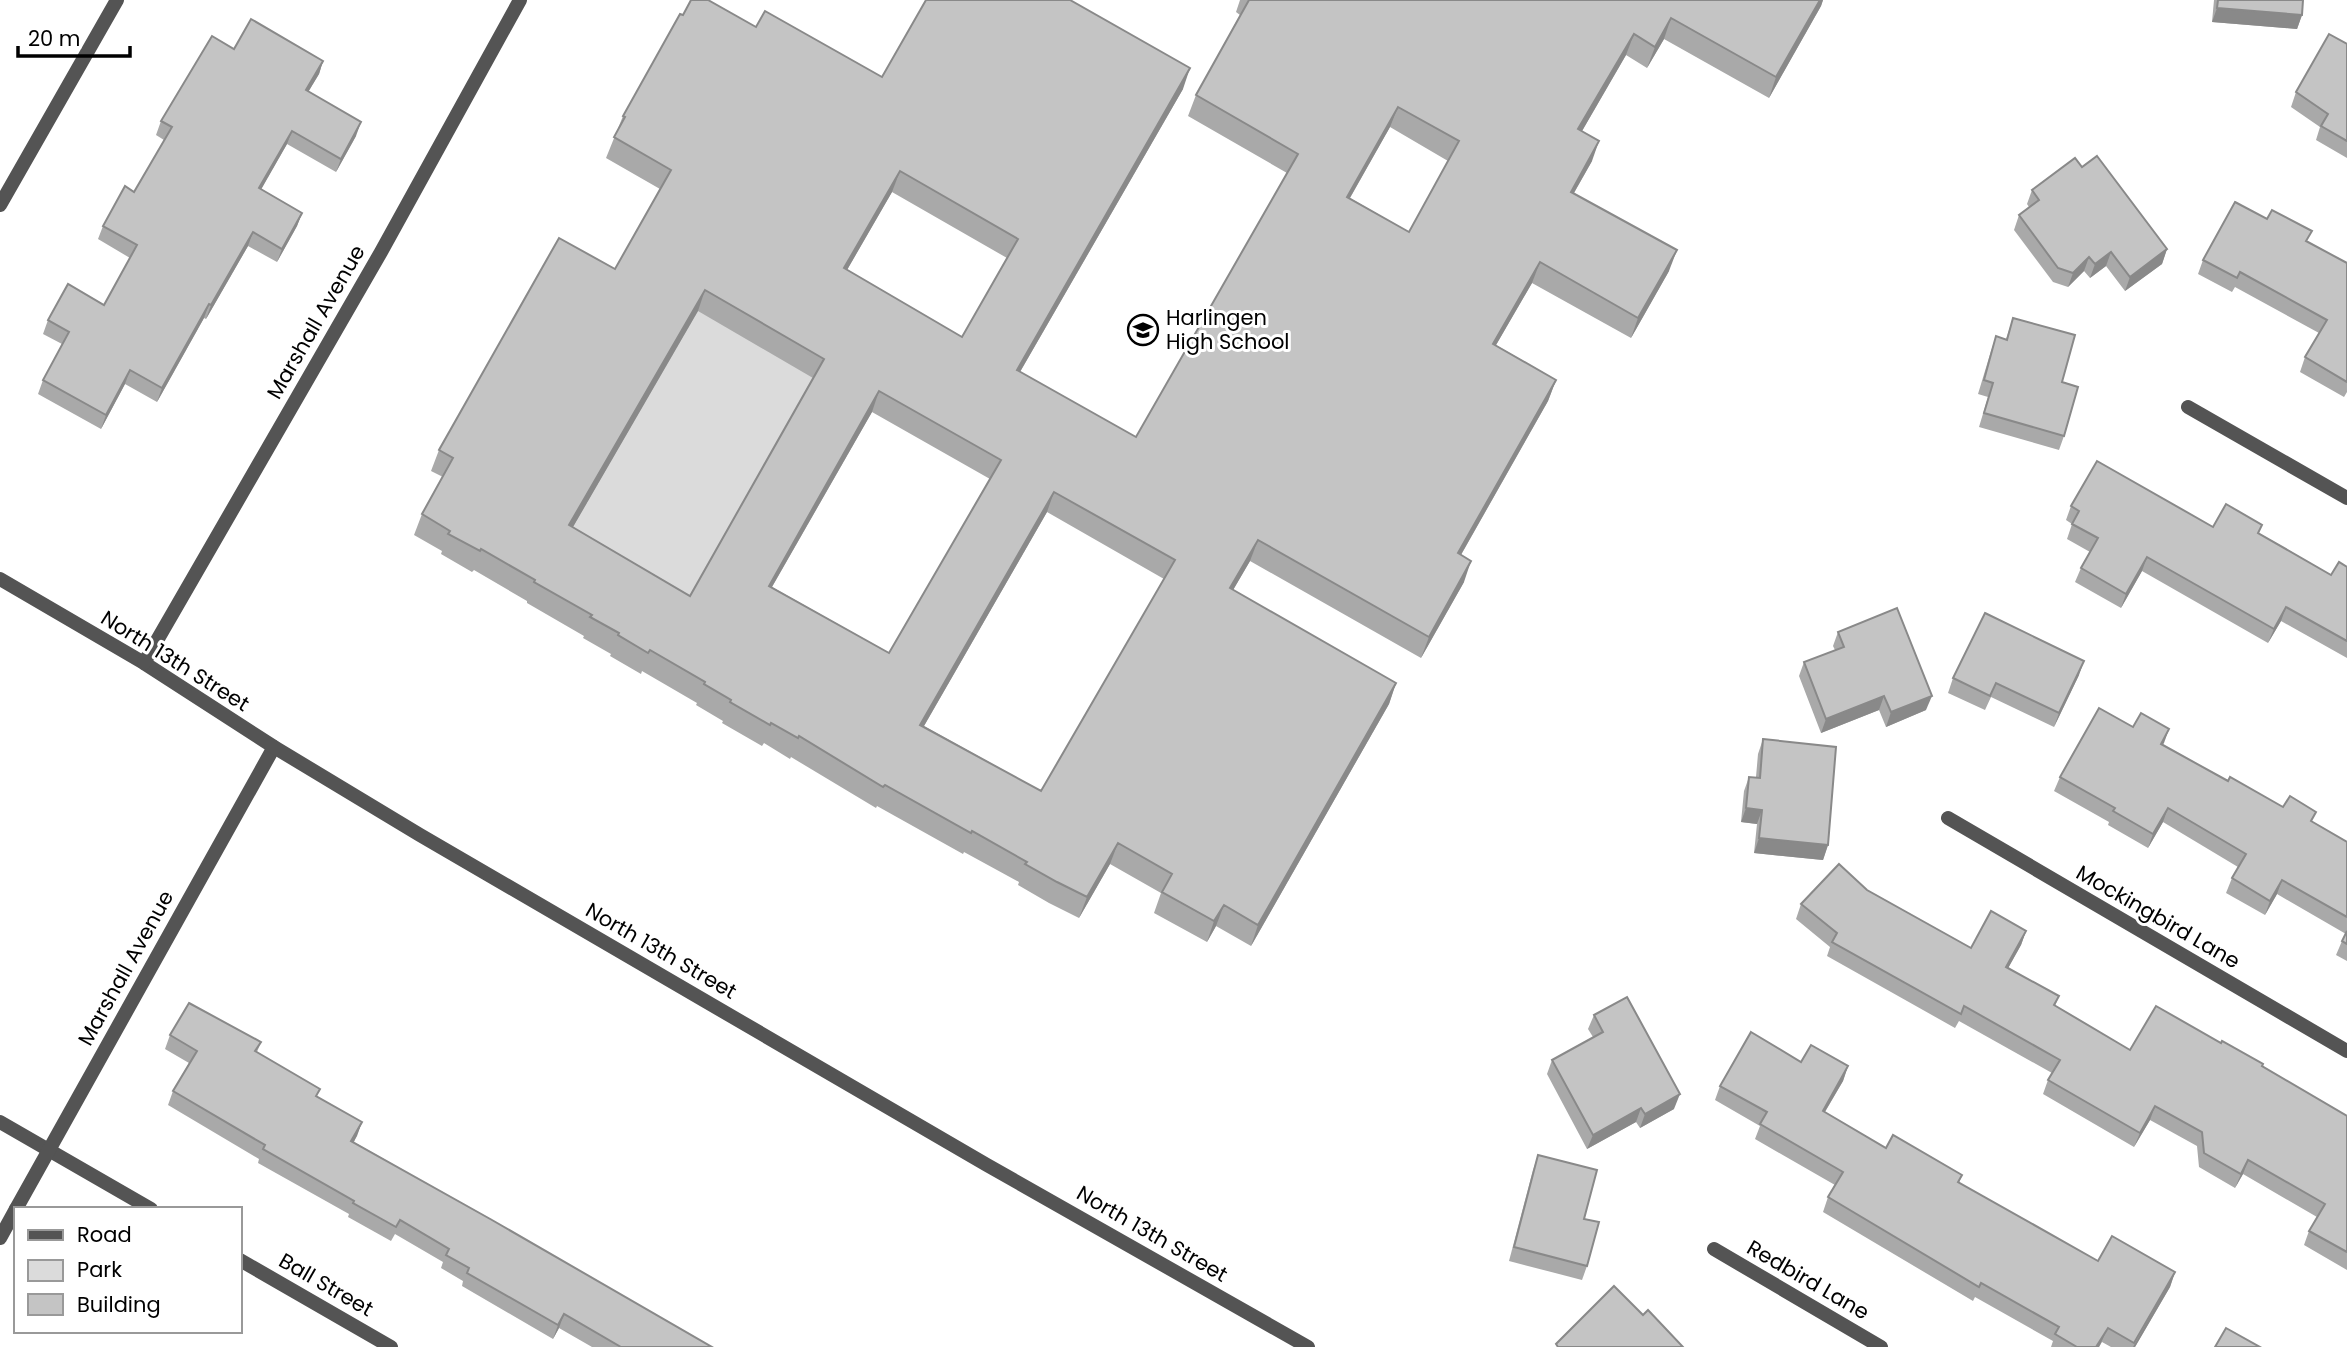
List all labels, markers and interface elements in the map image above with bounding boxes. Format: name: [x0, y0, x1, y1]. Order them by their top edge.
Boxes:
scale bar: [18, 14, 130, 58]
text: 20 m: [28, 24, 81, 53]
street label: Marshall Avenue: [260, 239, 372, 404]
place label: Harlingen High School: [1166, 303, 1290, 356]
school or university icon: Harlingen High School: [1126, 313, 1160, 347]
street label: North 13th Street: [95, 603, 255, 718]
street label: Mockingbird Lane: [2071, 858, 2245, 975]
street label: Marshall Avenue: [71, 885, 180, 1051]
street label: North 13th Street: [580, 896, 742, 1006]
street label: North 13th Street: [1071, 1179, 1233, 1289]
legend: [14, 1207, 242, 1333]
text: Road: [77, 1220, 132, 1249]
street label: Redbird Lane: [1742, 1233, 1875, 1326]
street label: Ball Street: [274, 1246, 379, 1323]
text: Park: [77, 1255, 122, 1284]
text: Building: [77, 1290, 161, 1319]

